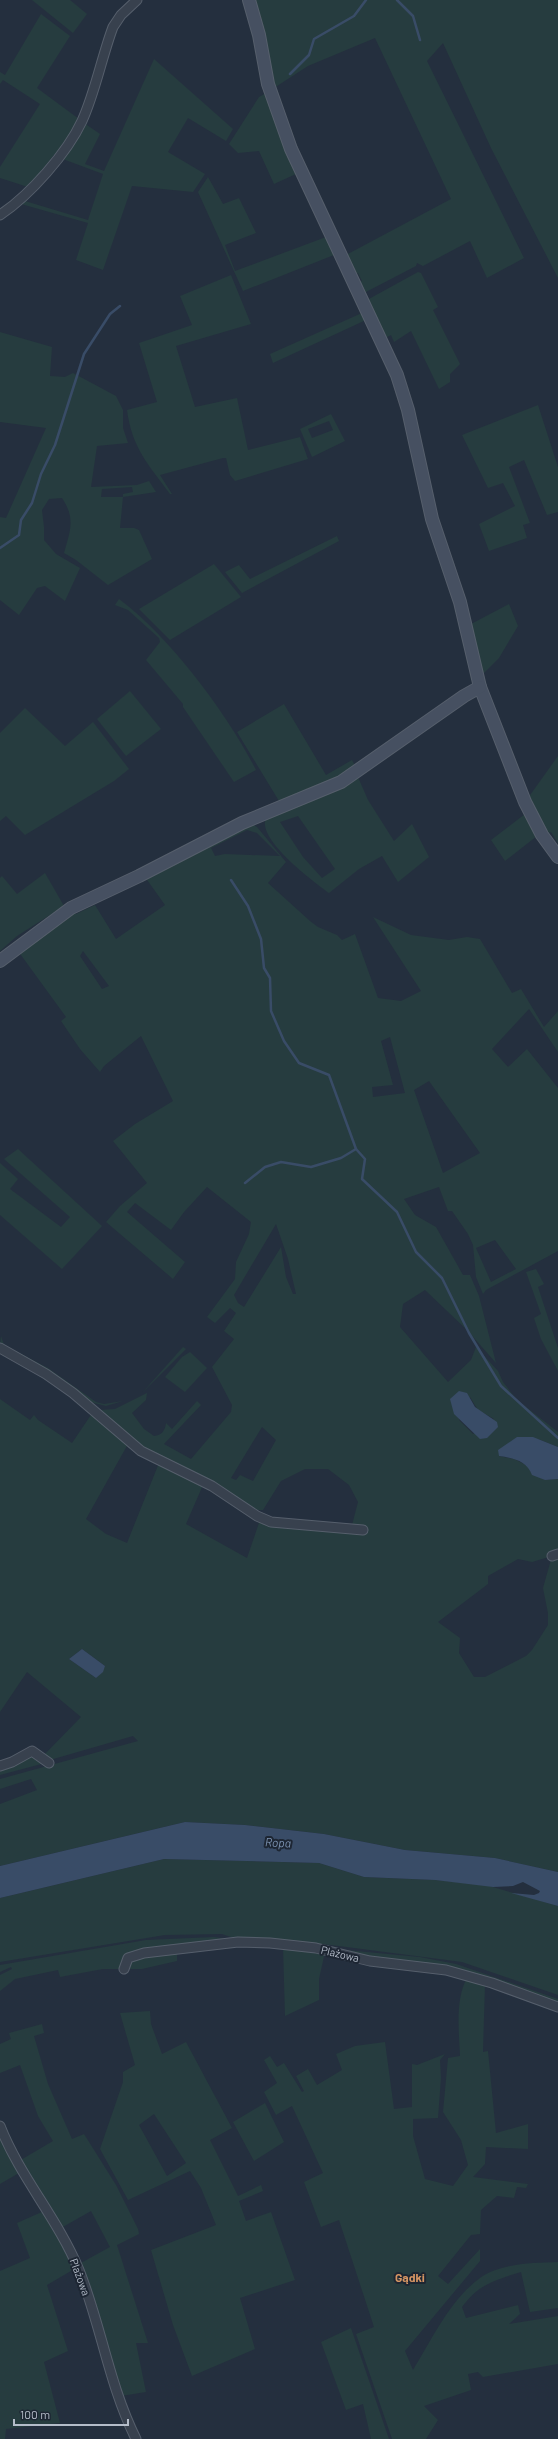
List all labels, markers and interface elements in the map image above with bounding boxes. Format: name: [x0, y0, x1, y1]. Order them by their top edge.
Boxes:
water label: Ropa: [265, 1834, 292, 1850]
street label: Plażowa: [320, 1943, 360, 1964]
street label: Plażowa: [68, 2256, 93, 2297]
district label: Gądki: [395, 2270, 425, 2284]
scale bar: [14, 2401, 128, 2427]
text: 100 m: [20, 2407, 50, 2421]

